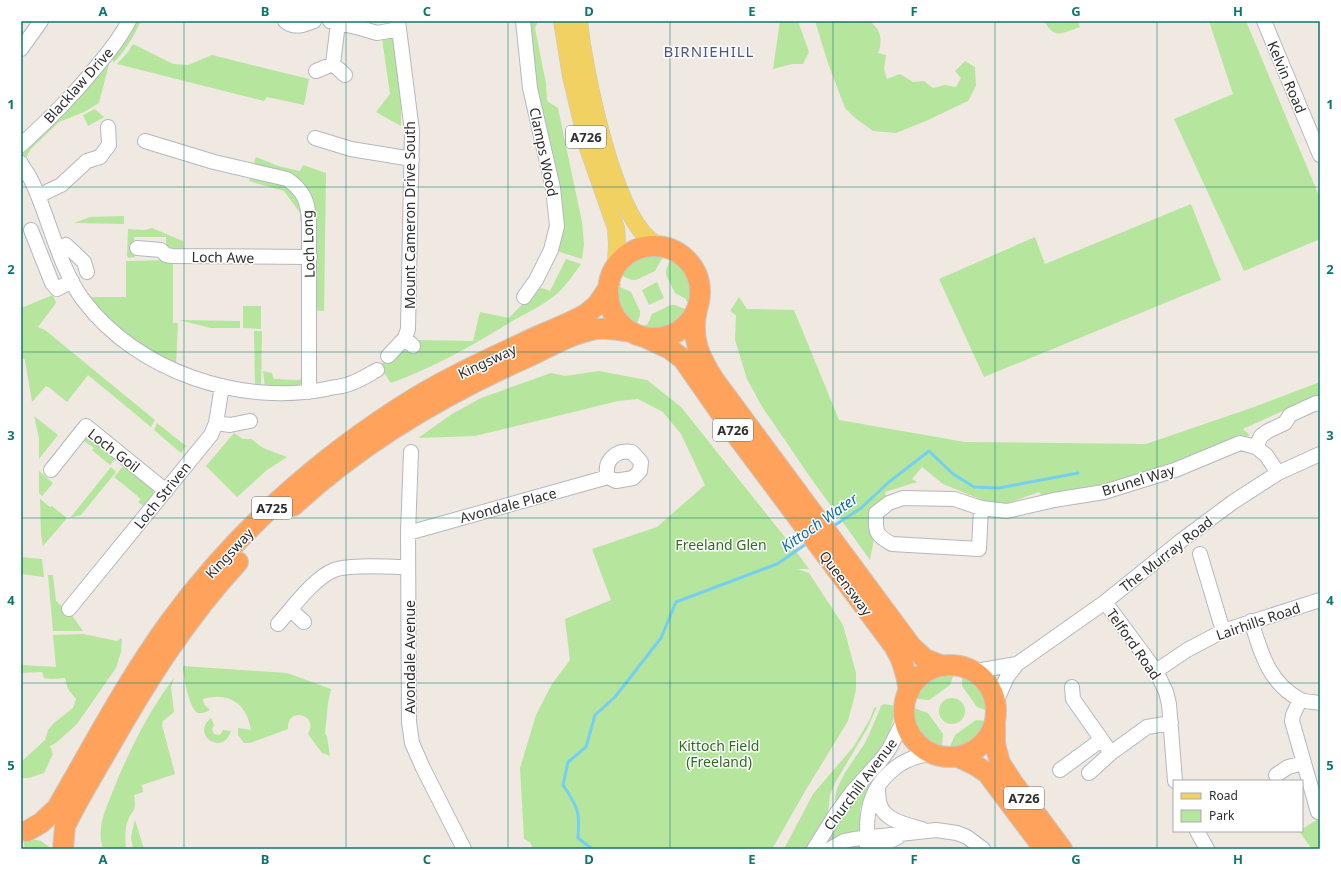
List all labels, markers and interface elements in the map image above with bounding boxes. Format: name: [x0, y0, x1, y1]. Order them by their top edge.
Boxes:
text: A: [99, 2, 108, 20]
text: B: [261, 2, 269, 20]
text: C: [423, 2, 431, 20]
text: D: [584, 2, 594, 20]
text: E: [748, 2, 756, 20]
text: F: [910, 2, 918, 20]
text: G: [1071, 2, 1081, 20]
text: H: [1233, 2, 1243, 20]
street label: Kelvin Road: [1263, 38, 1311, 116]
district label: BIRNIEHILL: [664, 41, 754, 61]
street label: Blacklaw Drive: [39, 43, 117, 127]
text: 1: [7, 95, 15, 113]
text: 1: [1326, 95, 1334, 113]
street label: Clamps Wood: [525, 106, 563, 198]
street label: Mount Cameron Drive South: [400, 121, 419, 309]
road number: A726: [566, 126, 606, 148]
street label: Loch Long: [297, 210, 319, 278]
street label: Loch Awe: [192, 247, 255, 267]
text: 2: [7, 260, 15, 278]
text: 2: [1326, 260, 1334, 278]
street label: Kingsway: [455, 339, 520, 383]
road number: A726: [713, 419, 753, 441]
street label: Loch Goil: [84, 424, 144, 476]
text: 3: [7, 426, 15, 444]
text: 3: [1326, 426, 1334, 444]
street label: Loch Striven: [129, 458, 195, 532]
street label: Brunel Way: [1099, 460, 1177, 500]
street label: Avondale Place: [458, 483, 559, 527]
water label: Kittoch Water: [777, 488, 862, 556]
road number: A725: [252, 497, 292, 519]
street label: The Murray Road: [1116, 512, 1216, 596]
street label: Kingsway: [201, 523, 258, 582]
park label: Freeland Glen: [675, 535, 767, 554]
street label: Queensway: [815, 547, 877, 620]
text: 4: [7, 591, 15, 609]
text: 4: [1326, 591, 1334, 609]
street label: Lairhills Road: [1213, 598, 1303, 644]
street label: Avondale Avenue: [400, 600, 419, 714]
street label: Telford Road: [1102, 605, 1166, 683]
street label: Churchill Avenue: [819, 734, 901, 834]
park label: Kittoch Field (Freeland): [679, 736, 759, 771]
text: 5: [7, 756, 15, 774]
text: 5: [1326, 756, 1334, 774]
legend: [1173, 780, 1303, 832]
road number: A726: [1004, 787, 1044, 809]
text: Road: [1209, 787, 1238, 804]
text: Park: [1209, 807, 1235, 824]
text: A: [99, 850, 108, 868]
text: B: [261, 850, 269, 868]
text: C: [423, 850, 431, 868]
text: D: [584, 850, 594, 868]
text: E: [748, 850, 756, 868]
text: F: [910, 850, 918, 868]
text: G: [1071, 850, 1081, 868]
text: H: [1233, 850, 1243, 868]

